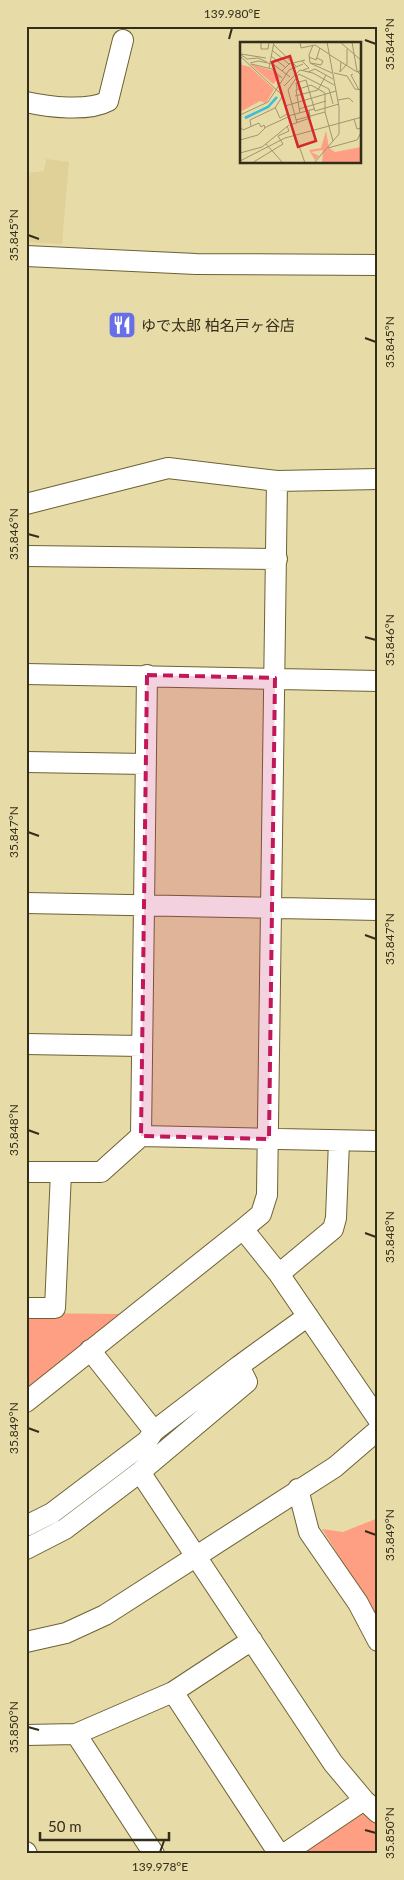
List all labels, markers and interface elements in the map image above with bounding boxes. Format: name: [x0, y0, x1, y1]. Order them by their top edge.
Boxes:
text: 139.980°E: [204, 6, 260, 21]
text: 35.844°N: [382, 18, 397, 70]
inset map: [240, 42, 362, 164]
text: 35.845°N: [6, 209, 21, 261]
restaurant icon: ゆで太郎 柏名戸ヶ谷店: [107, 310, 137, 340]
place label: ゆで太郎 柏名戸ヶ谷店: [141, 316, 295, 334]
text: 35.845°N: [382, 316, 397, 368]
text: 35.846°N: [6, 508, 21, 560]
text: 35.846°N: [382, 614, 397, 666]
text: 35.847°N: [6, 806, 21, 858]
text: 35.847°N: [382, 913, 397, 965]
text: 35.848°N: [6, 1104, 21, 1156]
text: 35.848°N: [382, 1211, 397, 1263]
text: 35.849°N: [6, 1402, 21, 1454]
text: 35.849°N: [382, 1509, 397, 1561]
text: 35.850°N: [6, 1701, 21, 1753]
text: 35.850°N: [382, 1807, 397, 1859]
scale bar: [40, 1810, 169, 1842]
text: 50 m: [48, 1817, 82, 1835]
text: 139.978°E: [132, 1859, 188, 1874]

